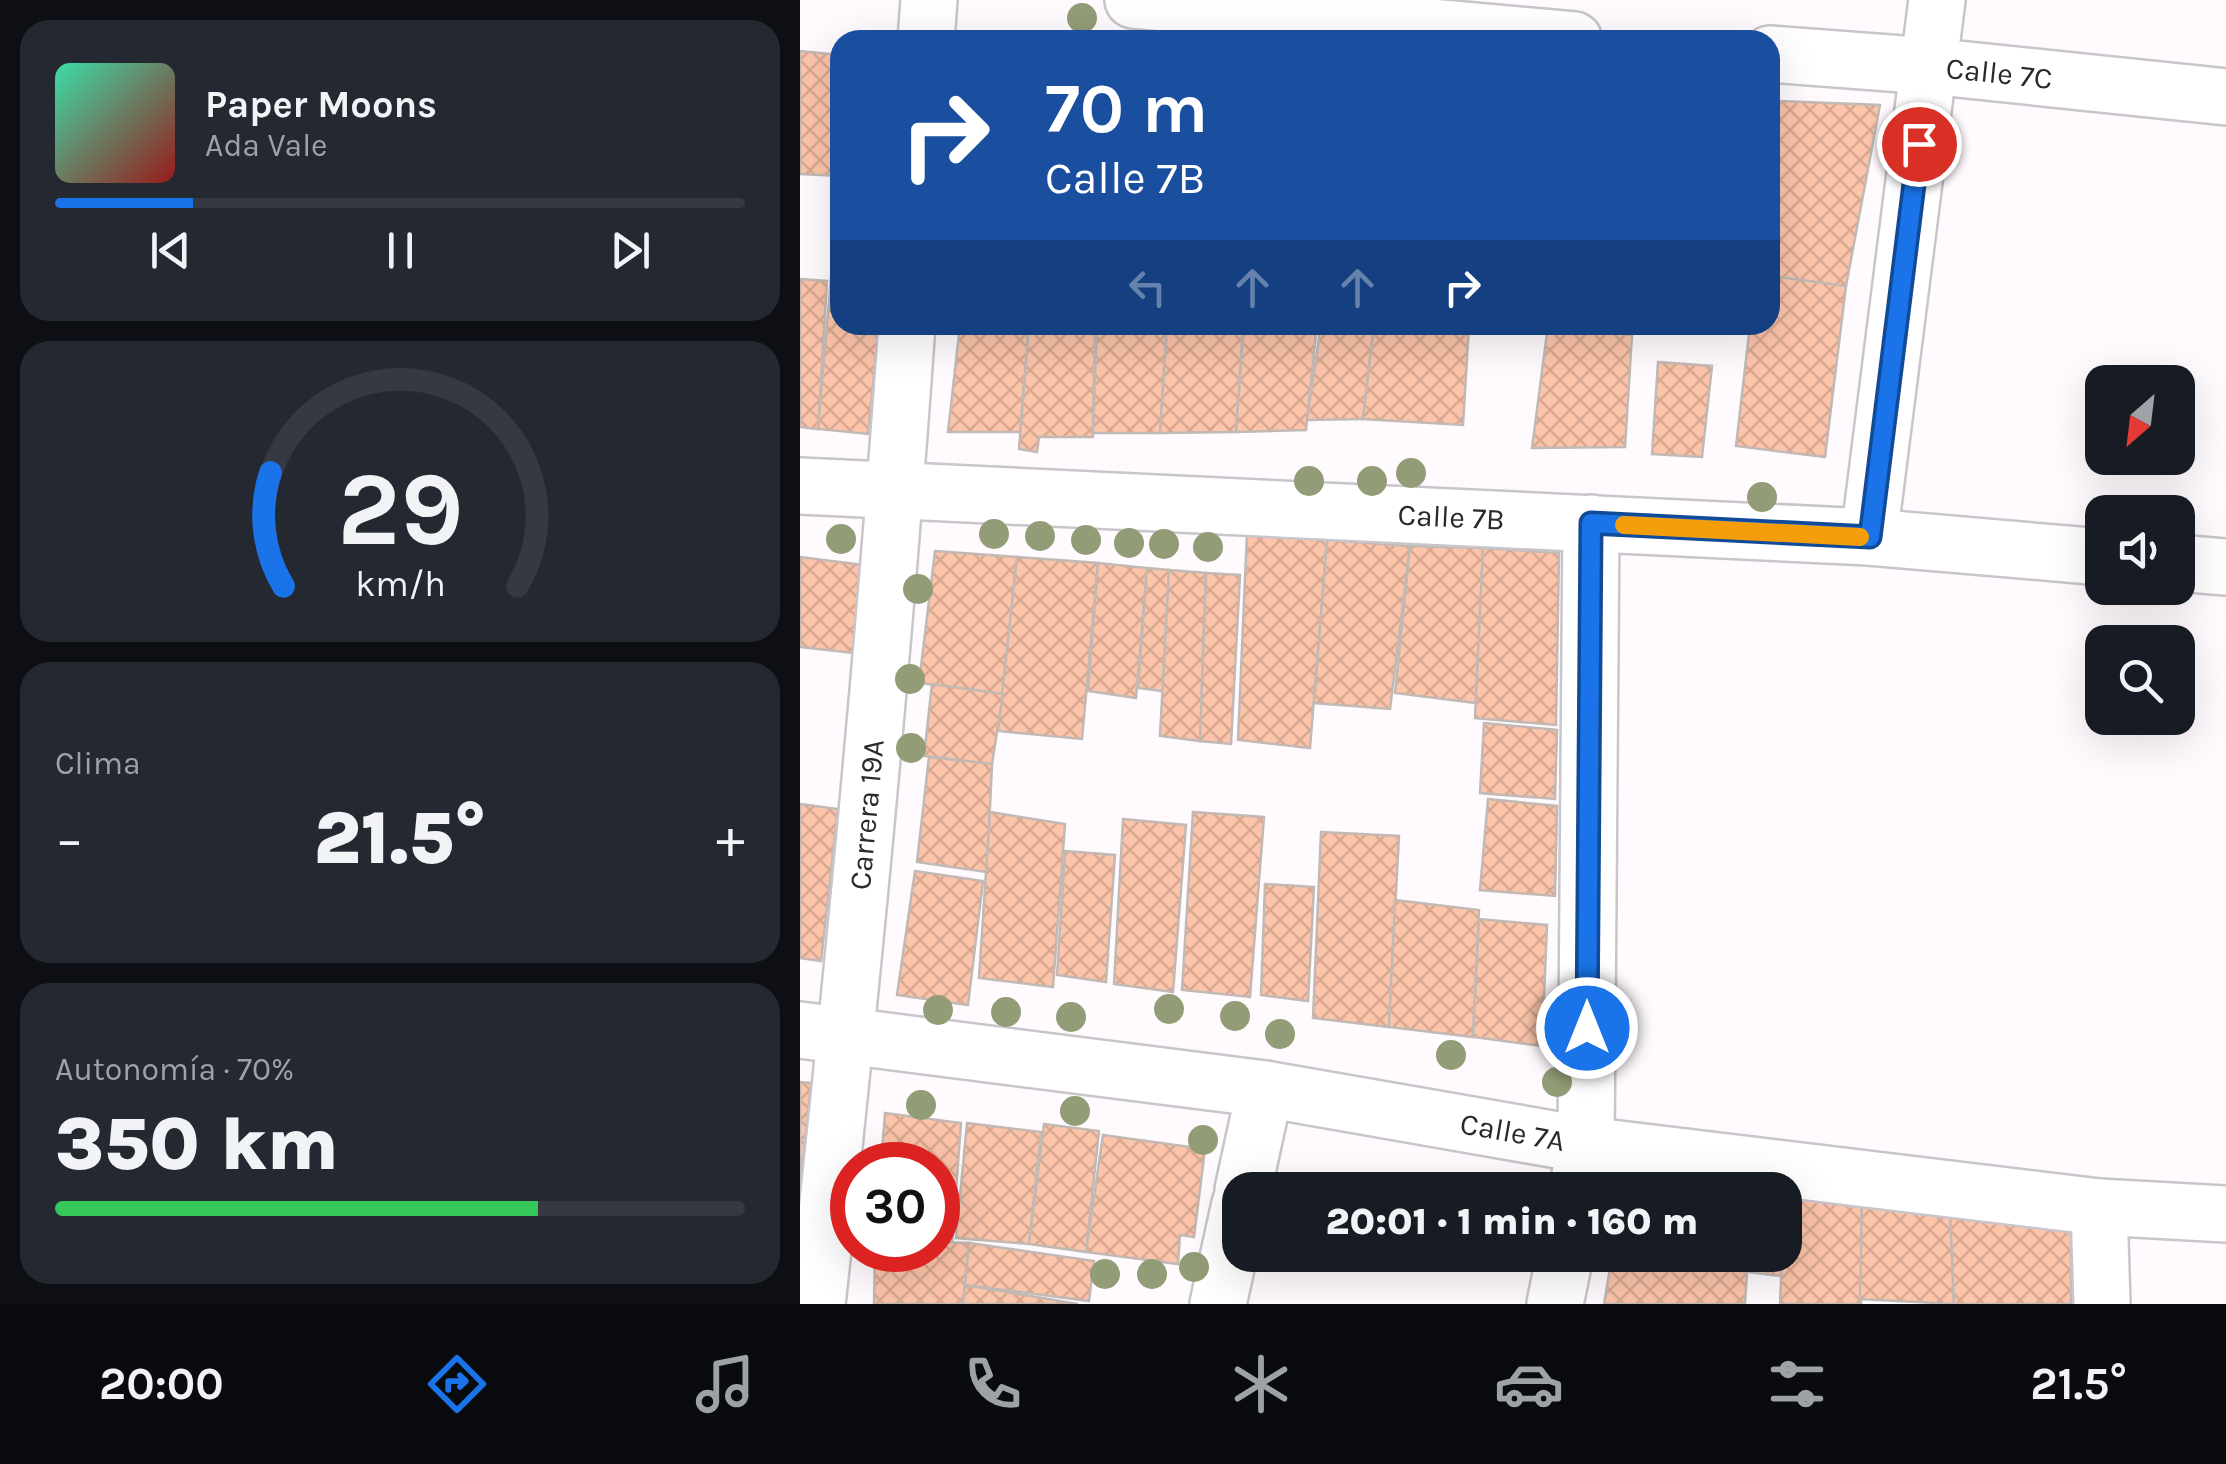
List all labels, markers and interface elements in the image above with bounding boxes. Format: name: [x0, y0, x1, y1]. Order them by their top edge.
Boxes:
street label: Calle 7C: [1944, 50, 2054, 97]
text: 70 m: [1045, 68, 1208, 150]
icon: right: [880, 70, 1010, 200]
text: Paper Moons: [205, 82, 437, 127]
pin: [1877, 102, 1962, 187]
icon: arrive: [1892, 117, 1947, 172]
text: Ada Vale: [205, 127, 328, 164]
text: Calle 7B: [1045, 152, 1205, 204]
icon: previous: [143, 223, 198, 278]
icon: pause: [373, 223, 428, 278]
icon: next: [603, 223, 658, 278]
icon: left: [1120, 260, 1175, 315]
icon: ahead: [1225, 260, 1280, 315]
icon: ahead: [1330, 260, 1385, 315]
icon: right: [1435, 260, 1490, 315]
north arrow: [2085, 365, 2195, 475]
map controls: [2085, 365, 2195, 735]
text: 29: [337, 449, 463, 570]
button: sound: [2085, 495, 2195, 605]
street label: Calle 7B: [1397, 497, 1506, 538]
text: km/h: [355, 563, 445, 605]
button: search: [2085, 625, 2195, 735]
street label: Carrera 19A: [842, 738, 892, 891]
text: Clima: [55, 745, 141, 782]
text: 21.5°: [313, 794, 487, 882]
text: −: [55, 807, 84, 871]
text: +: [716, 807, 745, 871]
position arrow: [1535, 976, 1639, 1080]
text: Autonomía · 70%: [55, 1051, 294, 1088]
text: 350 km: [55, 1100, 339, 1188]
street label: Calle 7A: [1457, 1105, 1568, 1159]
speed limit sign: 30: [830, 1142, 960, 1272]
text: 20:01 · 1 min · 160 m: [1326, 1199, 1698, 1244]
icon: directions: [422, 1349, 492, 1419]
icon: music: [690, 1349, 760, 1419]
icon: phone: [958, 1349, 1028, 1419]
icon: climate: [1226, 1349, 1296, 1419]
icon: car: [1494, 1349, 1564, 1419]
icon: filters: [1762, 1349, 1832, 1419]
text: 20:00: [99, 1358, 224, 1410]
text: 21.5°: [2030, 1358, 2127, 1410]

